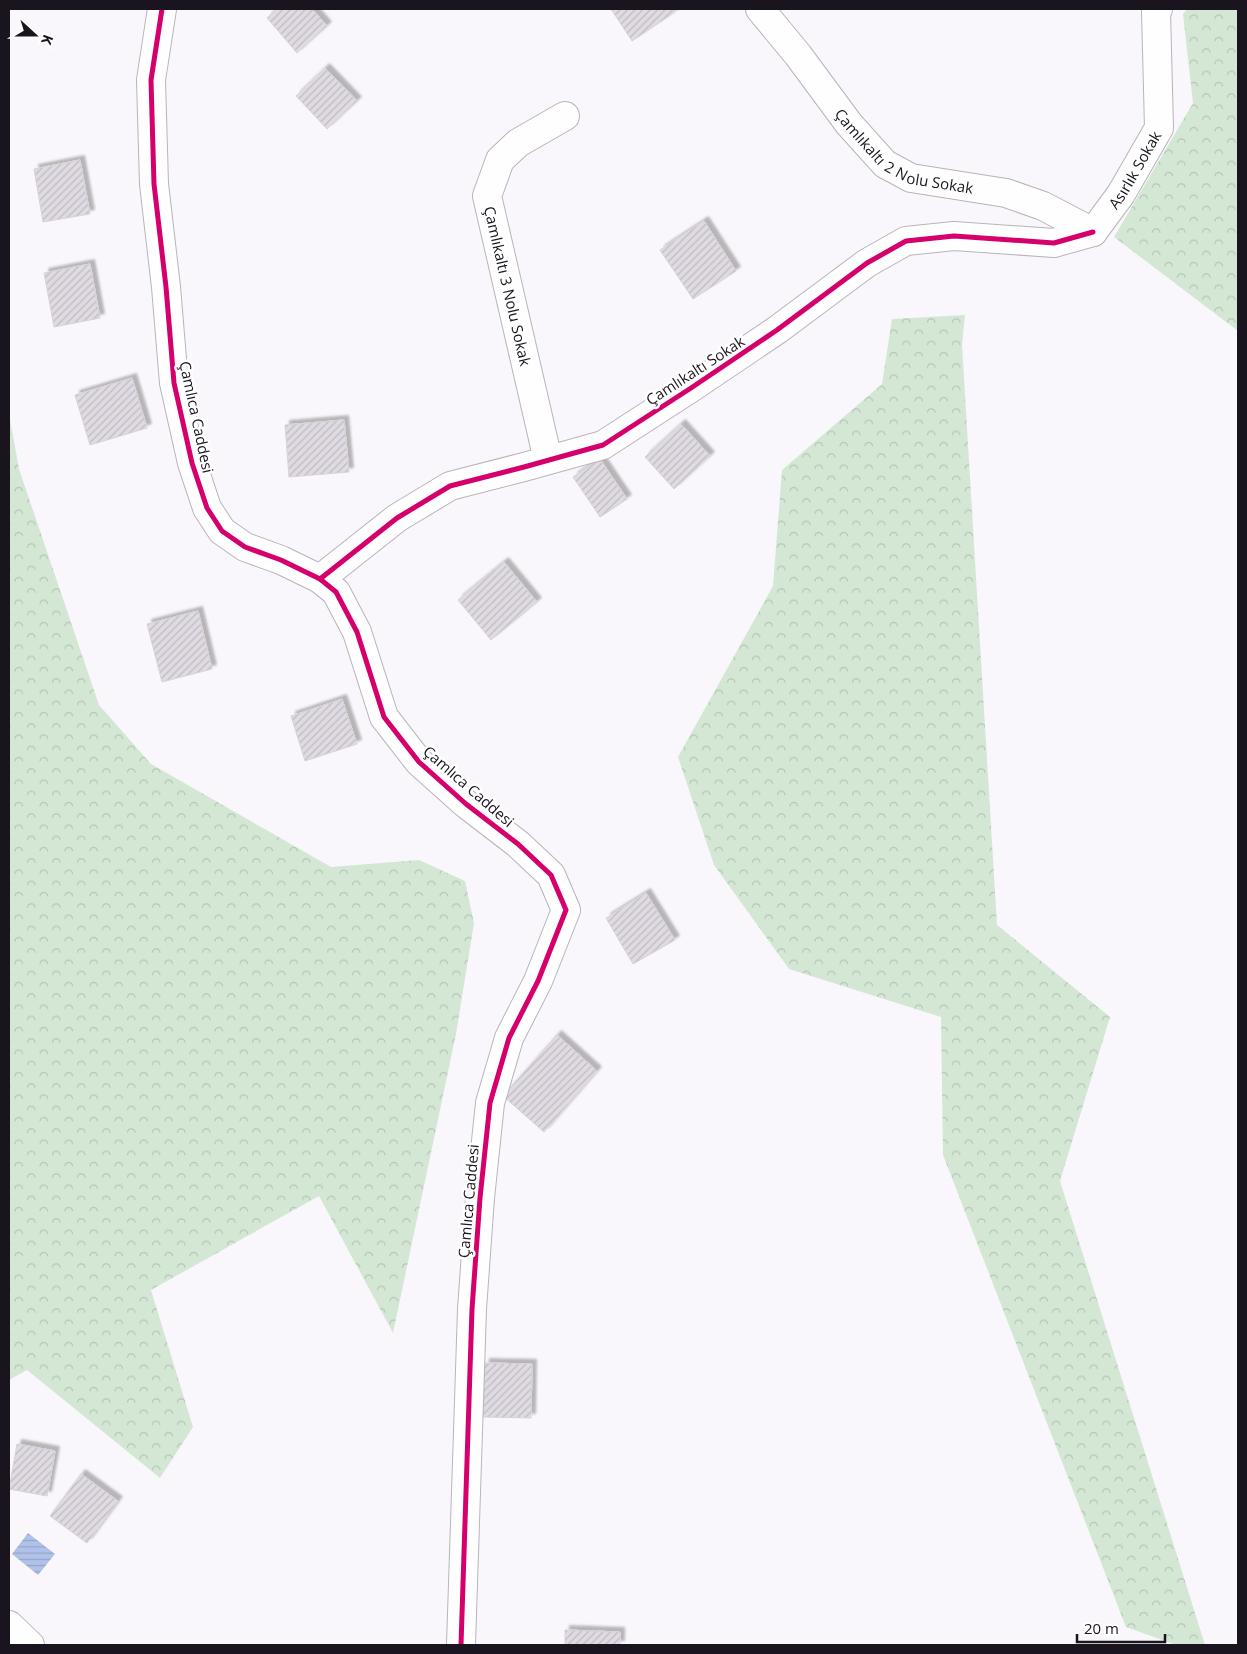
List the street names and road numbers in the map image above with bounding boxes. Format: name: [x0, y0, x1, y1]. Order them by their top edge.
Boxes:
street label: Çamlıkaltı 2 Nolu Sokak: [831, 104, 975, 198]
street label: Asırlık Sokak: [1104, 127, 1165, 213]
street label: Çamlıkaltı 3 Nolu Sokak: [480, 204, 536, 368]
street label: Çamlıkaltı Sokak: [642, 331, 748, 409]
street label: Çamlıca Caddesi: [175, 359, 219, 475]
street label: Çamlıca Caddesi: [419, 741, 519, 831]
street label: Çamlıca Caddesi: [453, 1143, 483, 1259]

